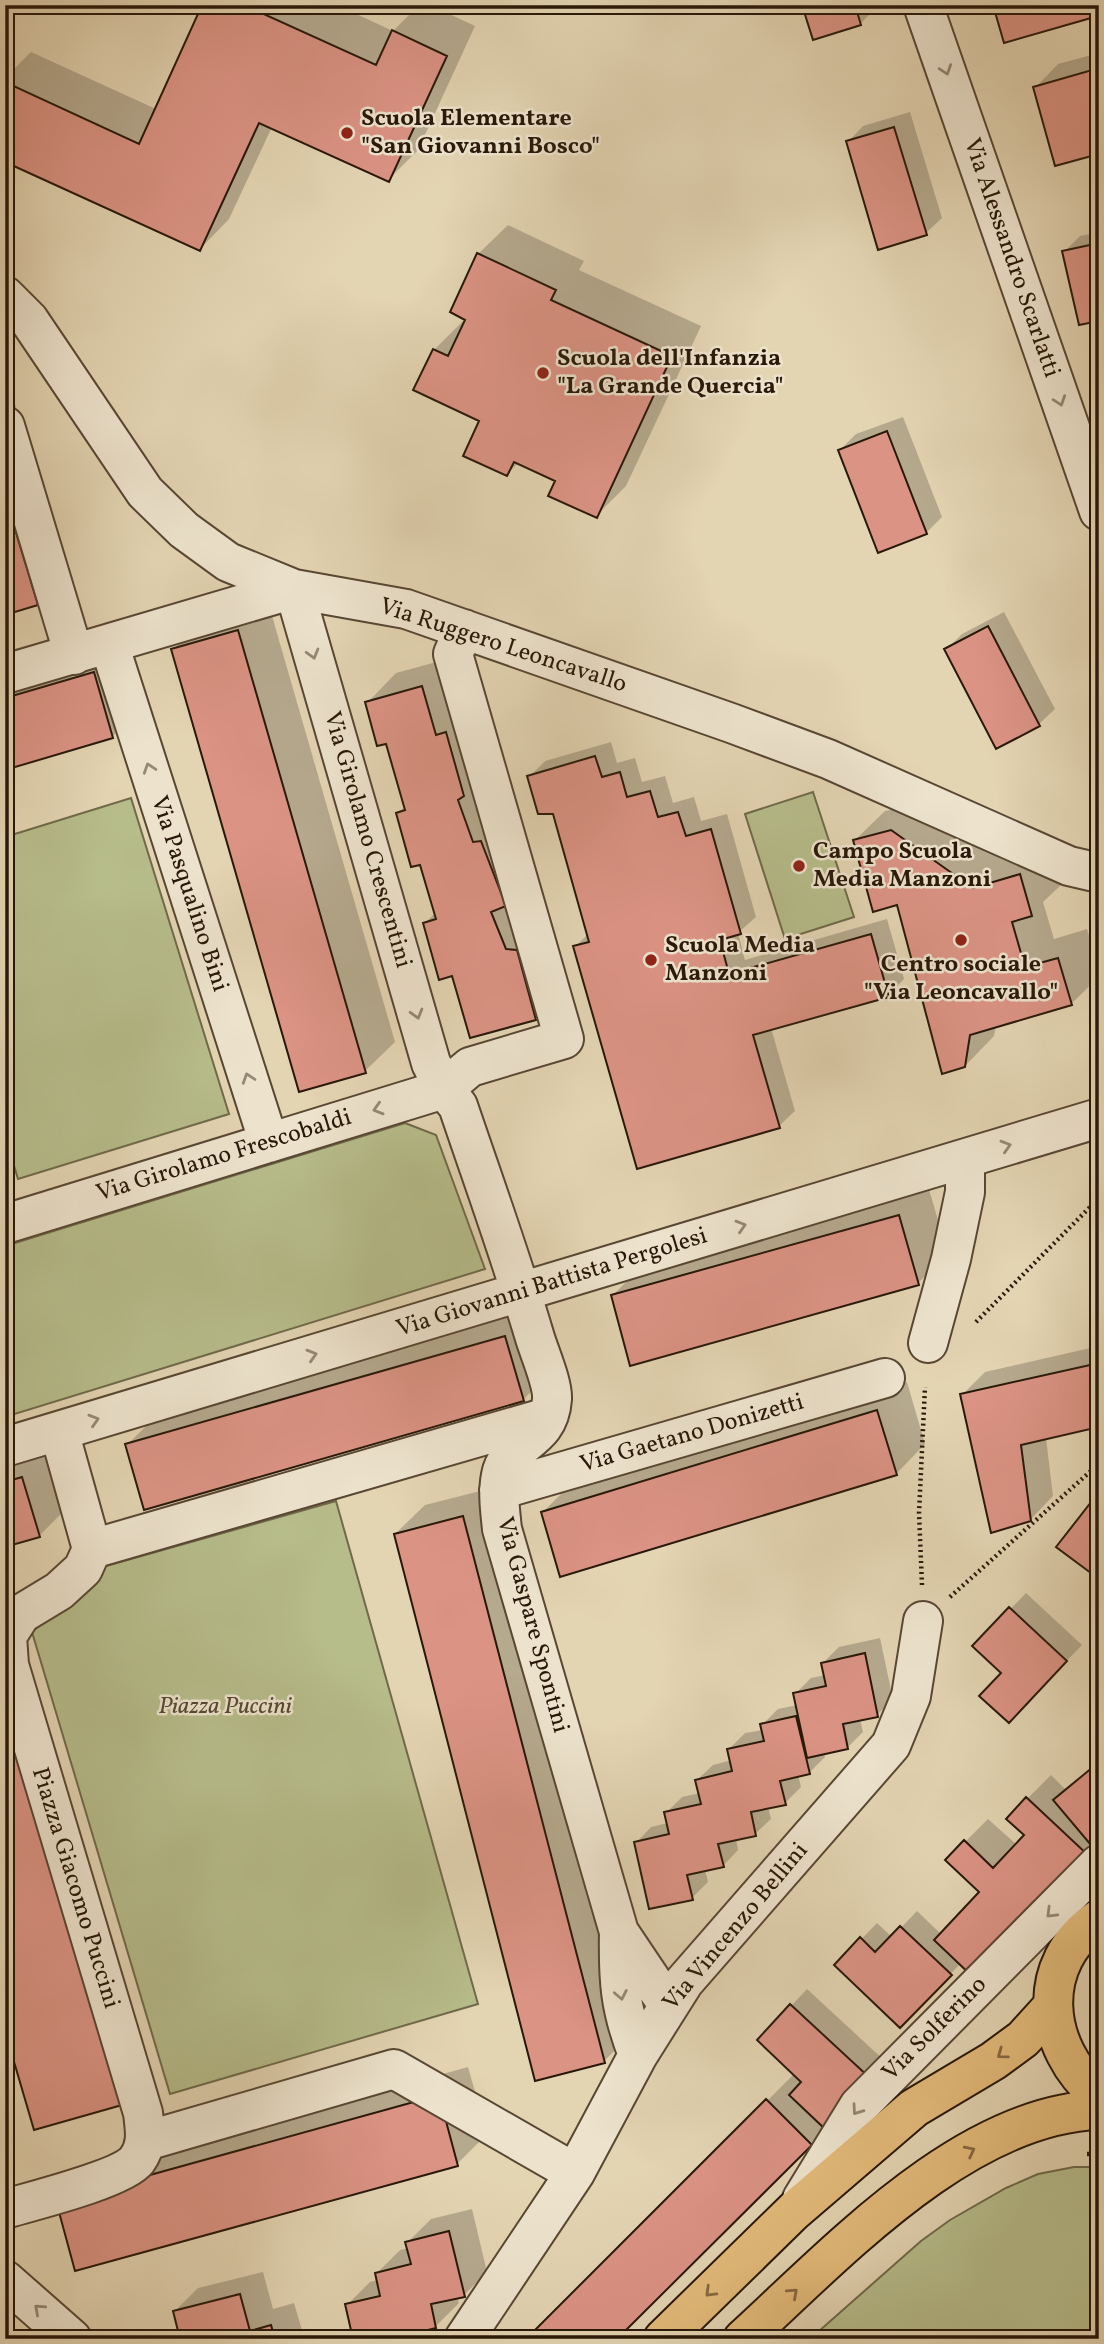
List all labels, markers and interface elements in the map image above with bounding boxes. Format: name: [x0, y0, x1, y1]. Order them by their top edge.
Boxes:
one-way arrow: [938, 63, 952, 75]
place label: Scuola Elementare "San Giovanni Bosco": [361, 102, 600, 164]
marker: Scuola Elementare "San Giovanni Bosco": [339, 125, 355, 141]
street label: Via Alessandro Scarlatti: [954, 134, 1068, 382]
place label: Scuola dell'Infanzia "La Grande Quercia": [557, 342, 784, 404]
marker: Scuola dell'Infanzia "La Grande Quercia": [535, 365, 551, 381]
one-way arrow: [1052, 394, 1066, 406]
street label: Via Ruggero Leoncavallo: [375, 590, 631, 702]
one-way arrow: [305, 648, 320, 660]
street label: Via Girolamo Crescentini: [314, 708, 420, 972]
one-way arrow: [142, 762, 157, 774]
street label: Via Pasqualino Bini: [141, 792, 237, 996]
place label: Campo Scuola Media Manzoni: [813, 835, 991, 897]
marker: Campo Scuola Media Manzoni: [791, 858, 807, 874]
place label: Scuola Media Manzoni: [665, 929, 815, 991]
marker: Centro sociale "Via Leoncavallo": [953, 932, 969, 948]
place label: Centro sociale "Via Leoncavallo": [864, 948, 1058, 1010]
marker: Scuola Media Manzoni: [643, 952, 659, 968]
one-way arrow: [409, 1008, 423, 1020]
one-way arrow: [242, 1072, 256, 1085]
one-way arrow: [373, 1100, 385, 1115]
street label: Via Girolamo Frescobaldi: [92, 1101, 356, 1211]
one-way arrow: [1000, 1140, 1012, 1155]
street label: Via Giovanni Battista Pergolesi: [392, 1219, 712, 1347]
one-way arrow: [735, 1219, 747, 1234]
one-way arrow: [306, 1348, 318, 1363]
street label: Via Gaetano Donizetti: [576, 1386, 808, 1482]
one-way arrow: [88, 1414, 100, 1429]
street label: Via Gaspare Spontini: [487, 1513, 577, 1737]
park label: Piazza Puccini: [158, 1690, 293, 1724]
street label: Piazza Giacomo Puccini: [22, 1763, 128, 2013]
street label: Via Vincenzo Bellini: [655, 1835, 817, 2019]
one-way arrow: [1046, 1905, 1059, 1918]
street label: Via Solferino: [875, 1969, 995, 2089]
one-way arrow: [613, 1989, 628, 2001]
one-way arrow: [998, 2046, 1010, 2058]
one-way arrow: [853, 2103, 866, 2115]
one-way arrow: [963, 2146, 975, 2160]
one-way arrow: [705, 2284, 718, 2297]
one-way arrow: [785, 2288, 798, 2301]
one-way arrow: [34, 2305, 47, 2317]

